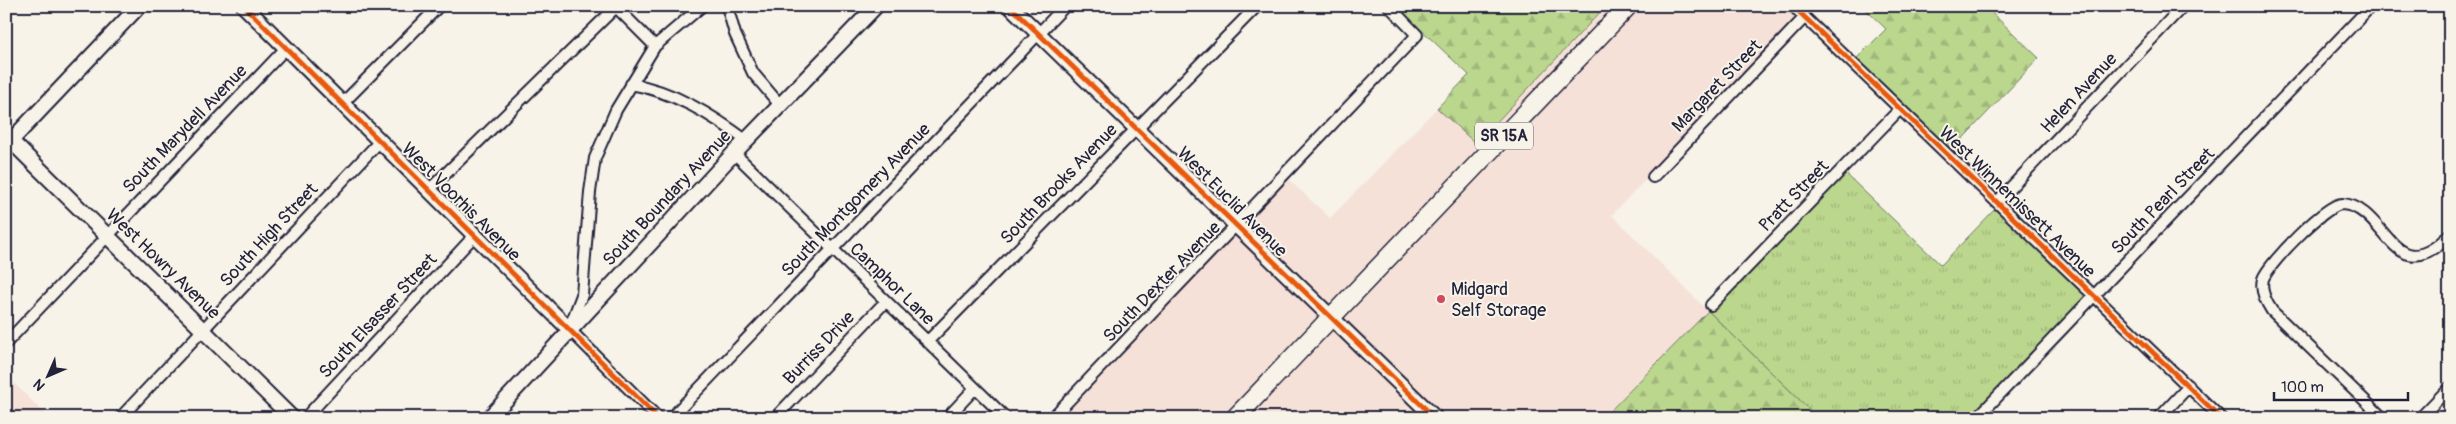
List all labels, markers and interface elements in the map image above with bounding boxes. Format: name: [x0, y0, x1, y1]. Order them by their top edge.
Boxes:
street label: Margaret Street: [1667, 34, 1767, 137]
street label: Helen Avenue: [2036, 48, 2122, 138]
street label: South Marydell Avenue: [118, 60, 252, 198]
street label: South Montgomery Avenue: [777, 118, 936, 282]
street label: South Brooks Avenue: [995, 119, 1123, 249]
street label: West Winnemissett Avenue: [1934, 121, 2100, 283]
road number: SR 15A: [1475, 122, 1533, 150]
street label: South Boundary Avenue: [598, 125, 736, 271]
street label: West Voorhis Avenue: [397, 138, 525, 266]
street label: West Euclid Avenue: [1172, 142, 1292, 262]
street label: South Pearl Street: [2106, 142, 2220, 259]
street label: Pratt Street: [1754, 155, 1834, 237]
street label: South High Street: [215, 178, 324, 292]
street label: West Howry Avenue: [101, 204, 225, 324]
street label: South Dexter Avenue: [1098, 216, 1226, 347]
street label: Camphor Lane: [845, 238, 939, 330]
street label: South Elsasser Street: [314, 248, 442, 383]
place label: Midgard Self Storage: [1451, 278, 1546, 322]
marker: Midgard Self Storage: [1435, 293, 1447, 305]
street label: Burriss Drive: [778, 306, 860, 390]
north arrow: [22, 352, 72, 402]
scale bar: [2274, 369, 2407, 401]
text: N: [30, 375, 49, 394]
text: 100 m: [2281, 378, 2324, 397]

